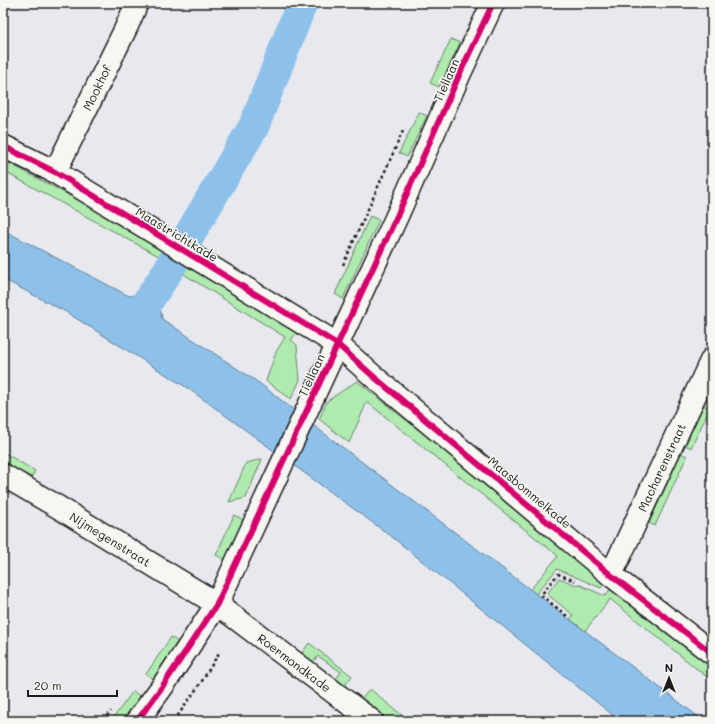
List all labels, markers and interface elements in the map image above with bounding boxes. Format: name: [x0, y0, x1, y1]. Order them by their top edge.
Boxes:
street label: Tiellaan: [429, 56, 463, 104]
street label: Mookhof: [79, 62, 115, 113]
street label: Maastrichtkade: [133, 203, 221, 265]
street label: Tiellaan: [294, 351, 328, 399]
street label: Macharenstraat: [634, 420, 689, 514]
street label: Maasbommelkade: [485, 453, 575, 531]
street label: Nijmegenstraat: [67, 508, 154, 570]
street label: Roermondkade: [255, 630, 335, 695]
north arrow: [649, 658, 689, 698]
text: N: [665, 660, 673, 675]
scale bar: [28, 672, 117, 698]
text: 20 m: [34, 677, 62, 693]

